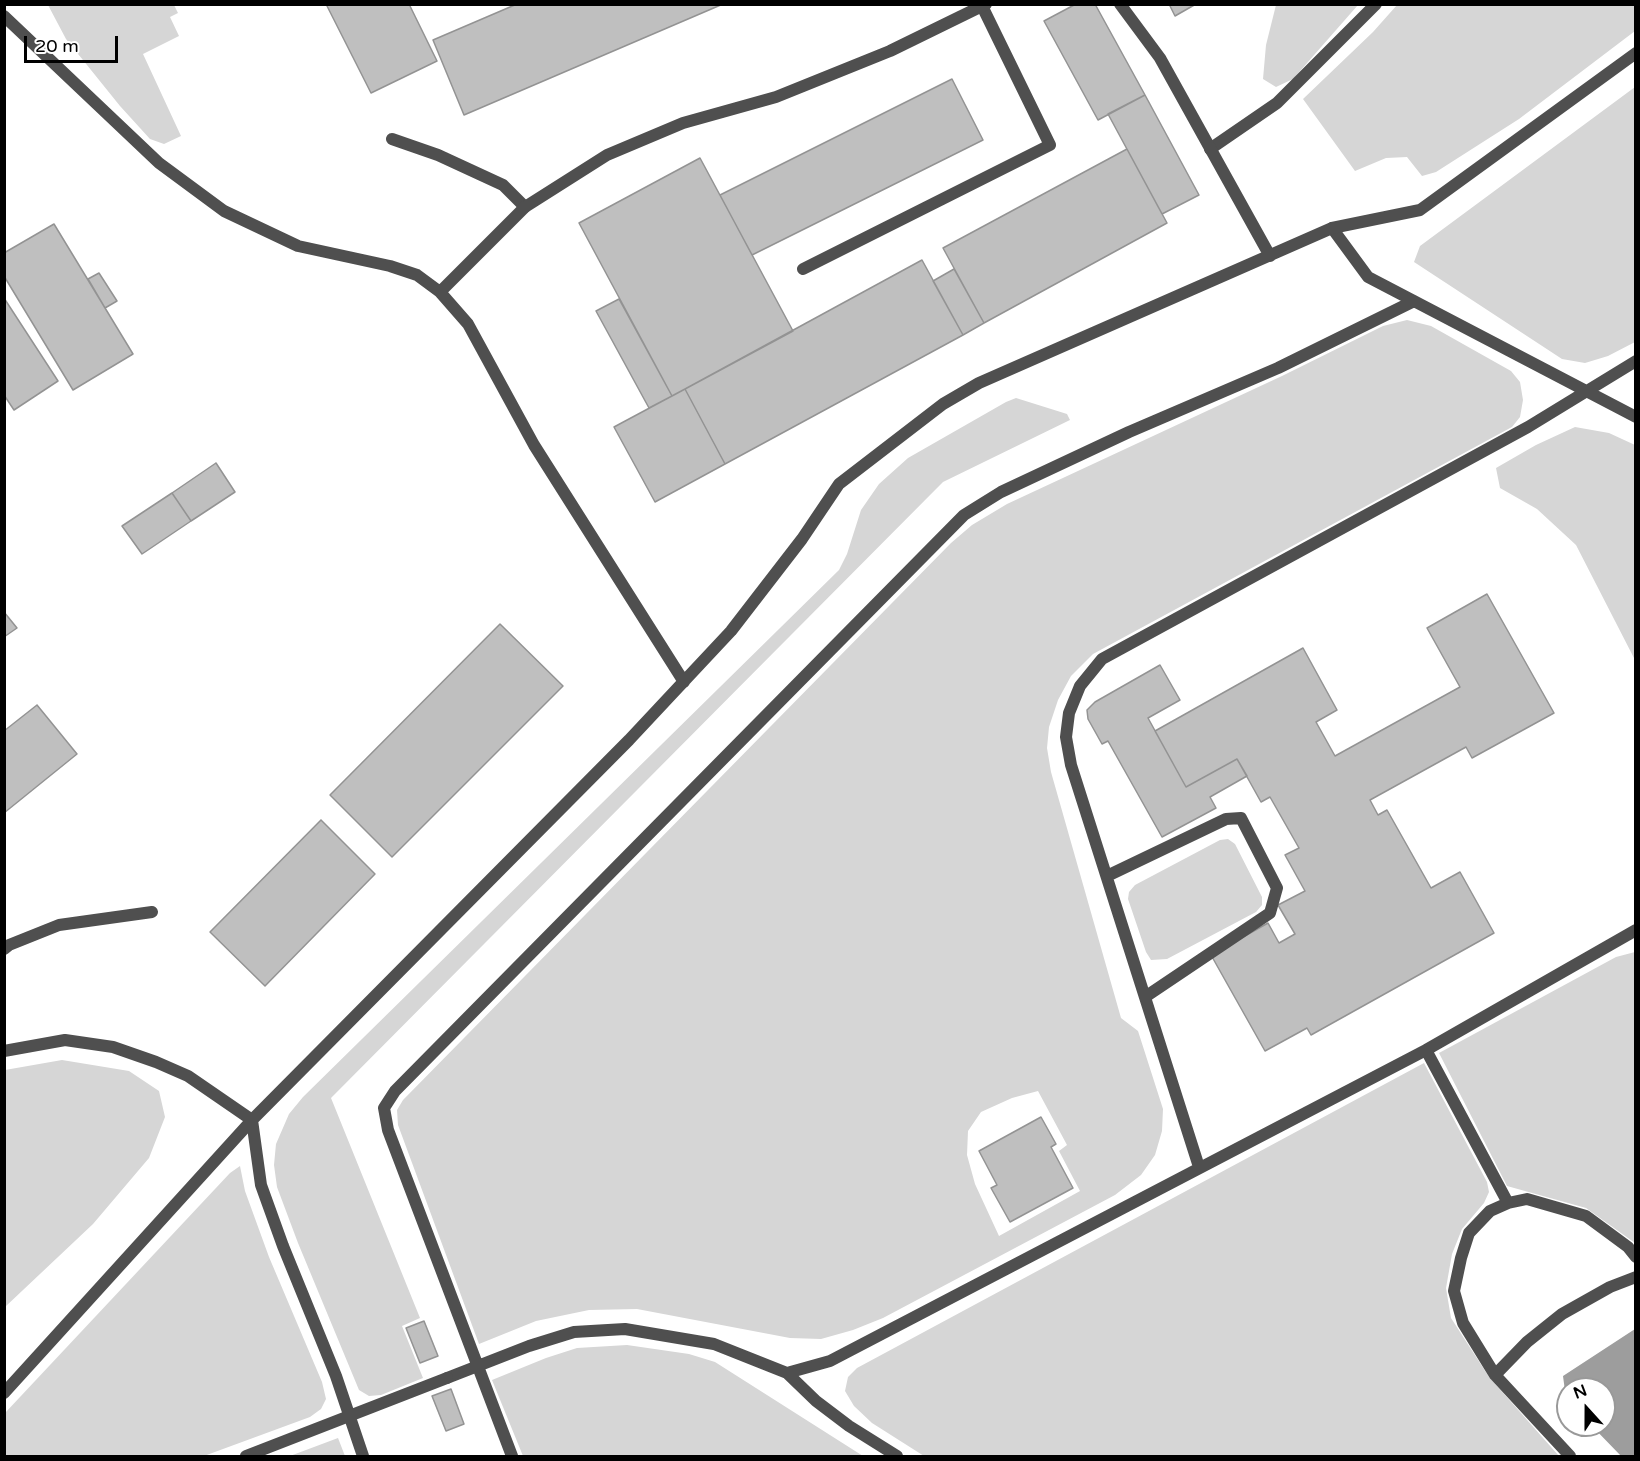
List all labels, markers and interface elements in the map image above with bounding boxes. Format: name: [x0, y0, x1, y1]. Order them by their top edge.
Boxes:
scale bar: [27, 24, 122, 62]
text: 20 m: [35, 35, 79, 57]
north arrow: [1556, 1377, 1616, 1437]
text: N: [1571, 1380, 1590, 1404]

